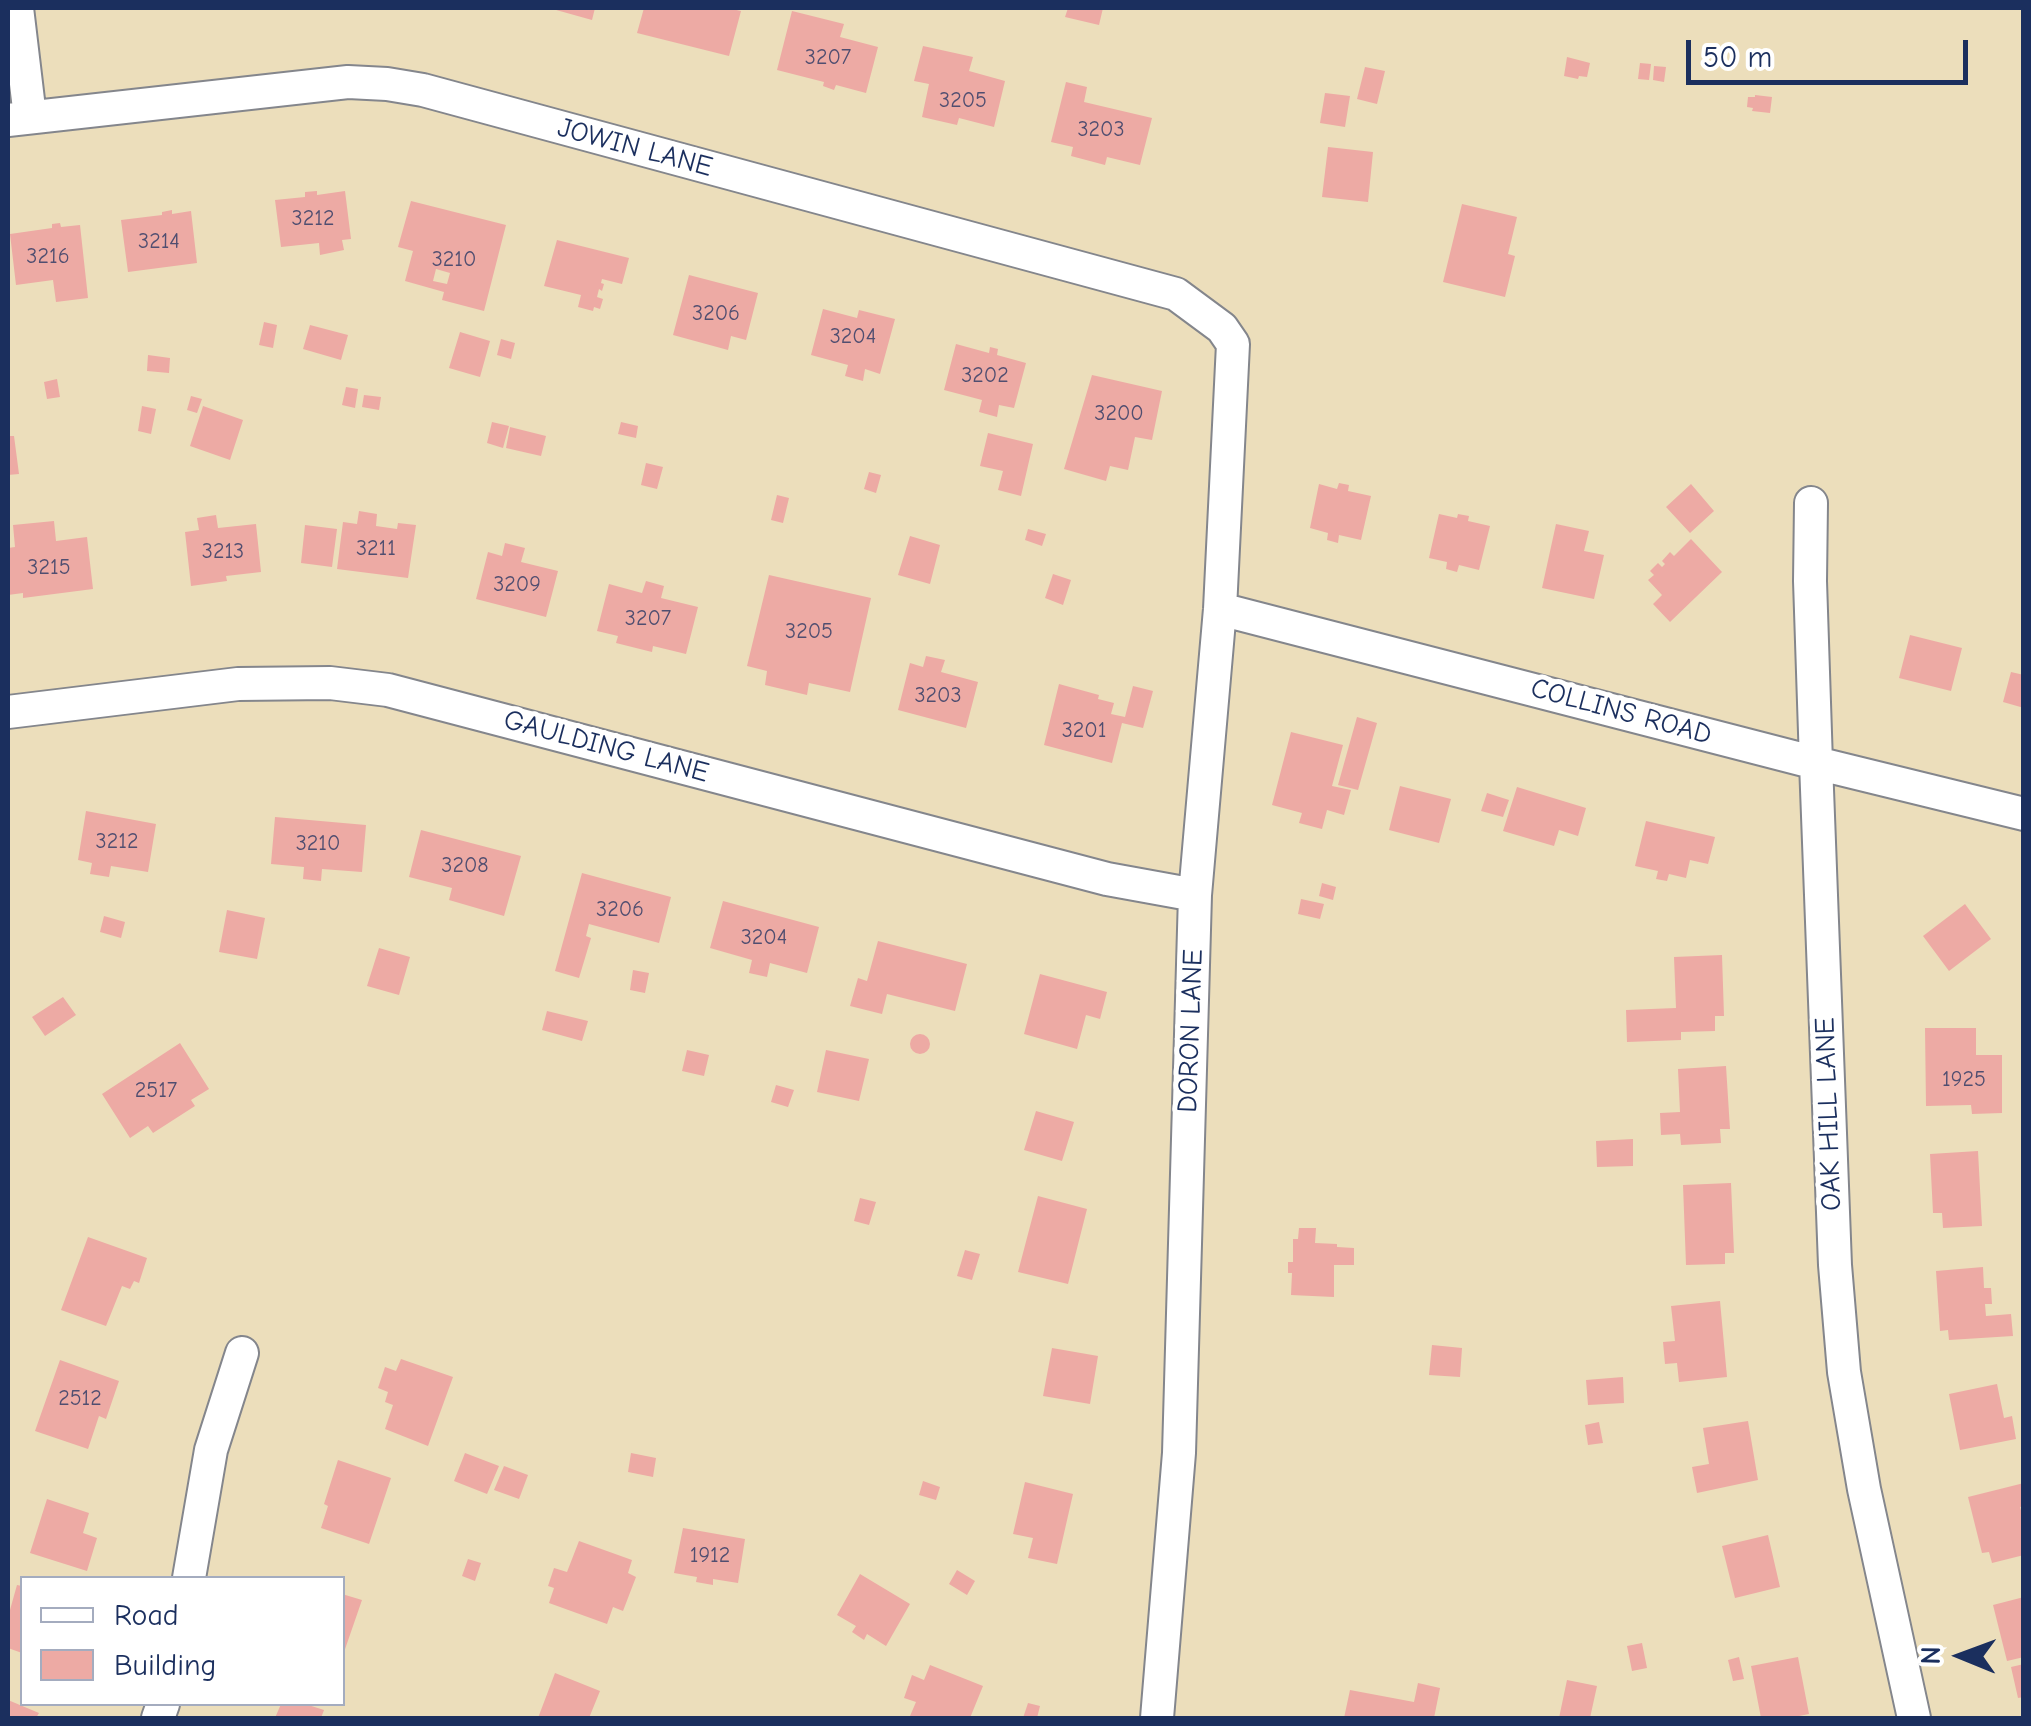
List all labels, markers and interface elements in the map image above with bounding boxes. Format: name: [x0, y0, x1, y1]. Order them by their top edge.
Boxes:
scale bar: [1691, 20, 1974, 82]
text: 50 m: [1703, 40, 1772, 75]
house number: 3207: [805, 45, 851, 71]
house number: 3205: [939, 88, 987, 114]
street label: JOWIN LANE: [554, 111, 716, 185]
house number: 3203: [1077, 117, 1125, 143]
house number: 3212: [292, 206, 334, 232]
house number: 3214: [138, 229, 180, 255]
house number: 3216: [26, 244, 70, 270]
house number: 3210: [432, 247, 476, 273]
house number: 3206: [692, 301, 740, 327]
house number: 3204: [830, 324, 876, 350]
house number: 3202: [961, 363, 1009, 389]
house number: 3200: [1094, 401, 1144, 427]
house number: 3211: [356, 536, 396, 562]
house number: 3213: [202, 539, 244, 565]
house number: 3215: [27, 555, 71, 581]
house number: 3209: [493, 572, 541, 598]
house number: 3207: [625, 606, 671, 632]
house number: 3205: [785, 619, 833, 645]
street label: COLLINS ROAD: [1527, 672, 1715, 752]
house number: 3203: [914, 683, 962, 709]
street label: GAULDING LANE: [500, 703, 712, 791]
house number: 3201: [1062, 718, 1106, 744]
house number: 3212: [96, 829, 138, 855]
house number: 3210: [296, 831, 340, 857]
house number: 3208: [441, 853, 489, 879]
house number: 3206: [596, 897, 644, 923]
house number: 3204: [741, 925, 787, 951]
street label: DORON LANE: [1171, 949, 1211, 1113]
street label: OAK HILL LANE: [1809, 1017, 1849, 1211]
house number: 1925: [1942, 1067, 1986, 1093]
house number: 2517: [135, 1078, 177, 1104]
house number: 2512: [58, 1386, 102, 1412]
house number: 1912: [690, 1543, 730, 1569]
legend: [20, 1576, 345, 1706]
text: Road: [114, 1598, 179, 1633]
north arrow: [1911, 1606, 2011, 1706]
text: N: [1915, 1646, 1947, 1665]
text: Building: [114, 1648, 217, 1683]

